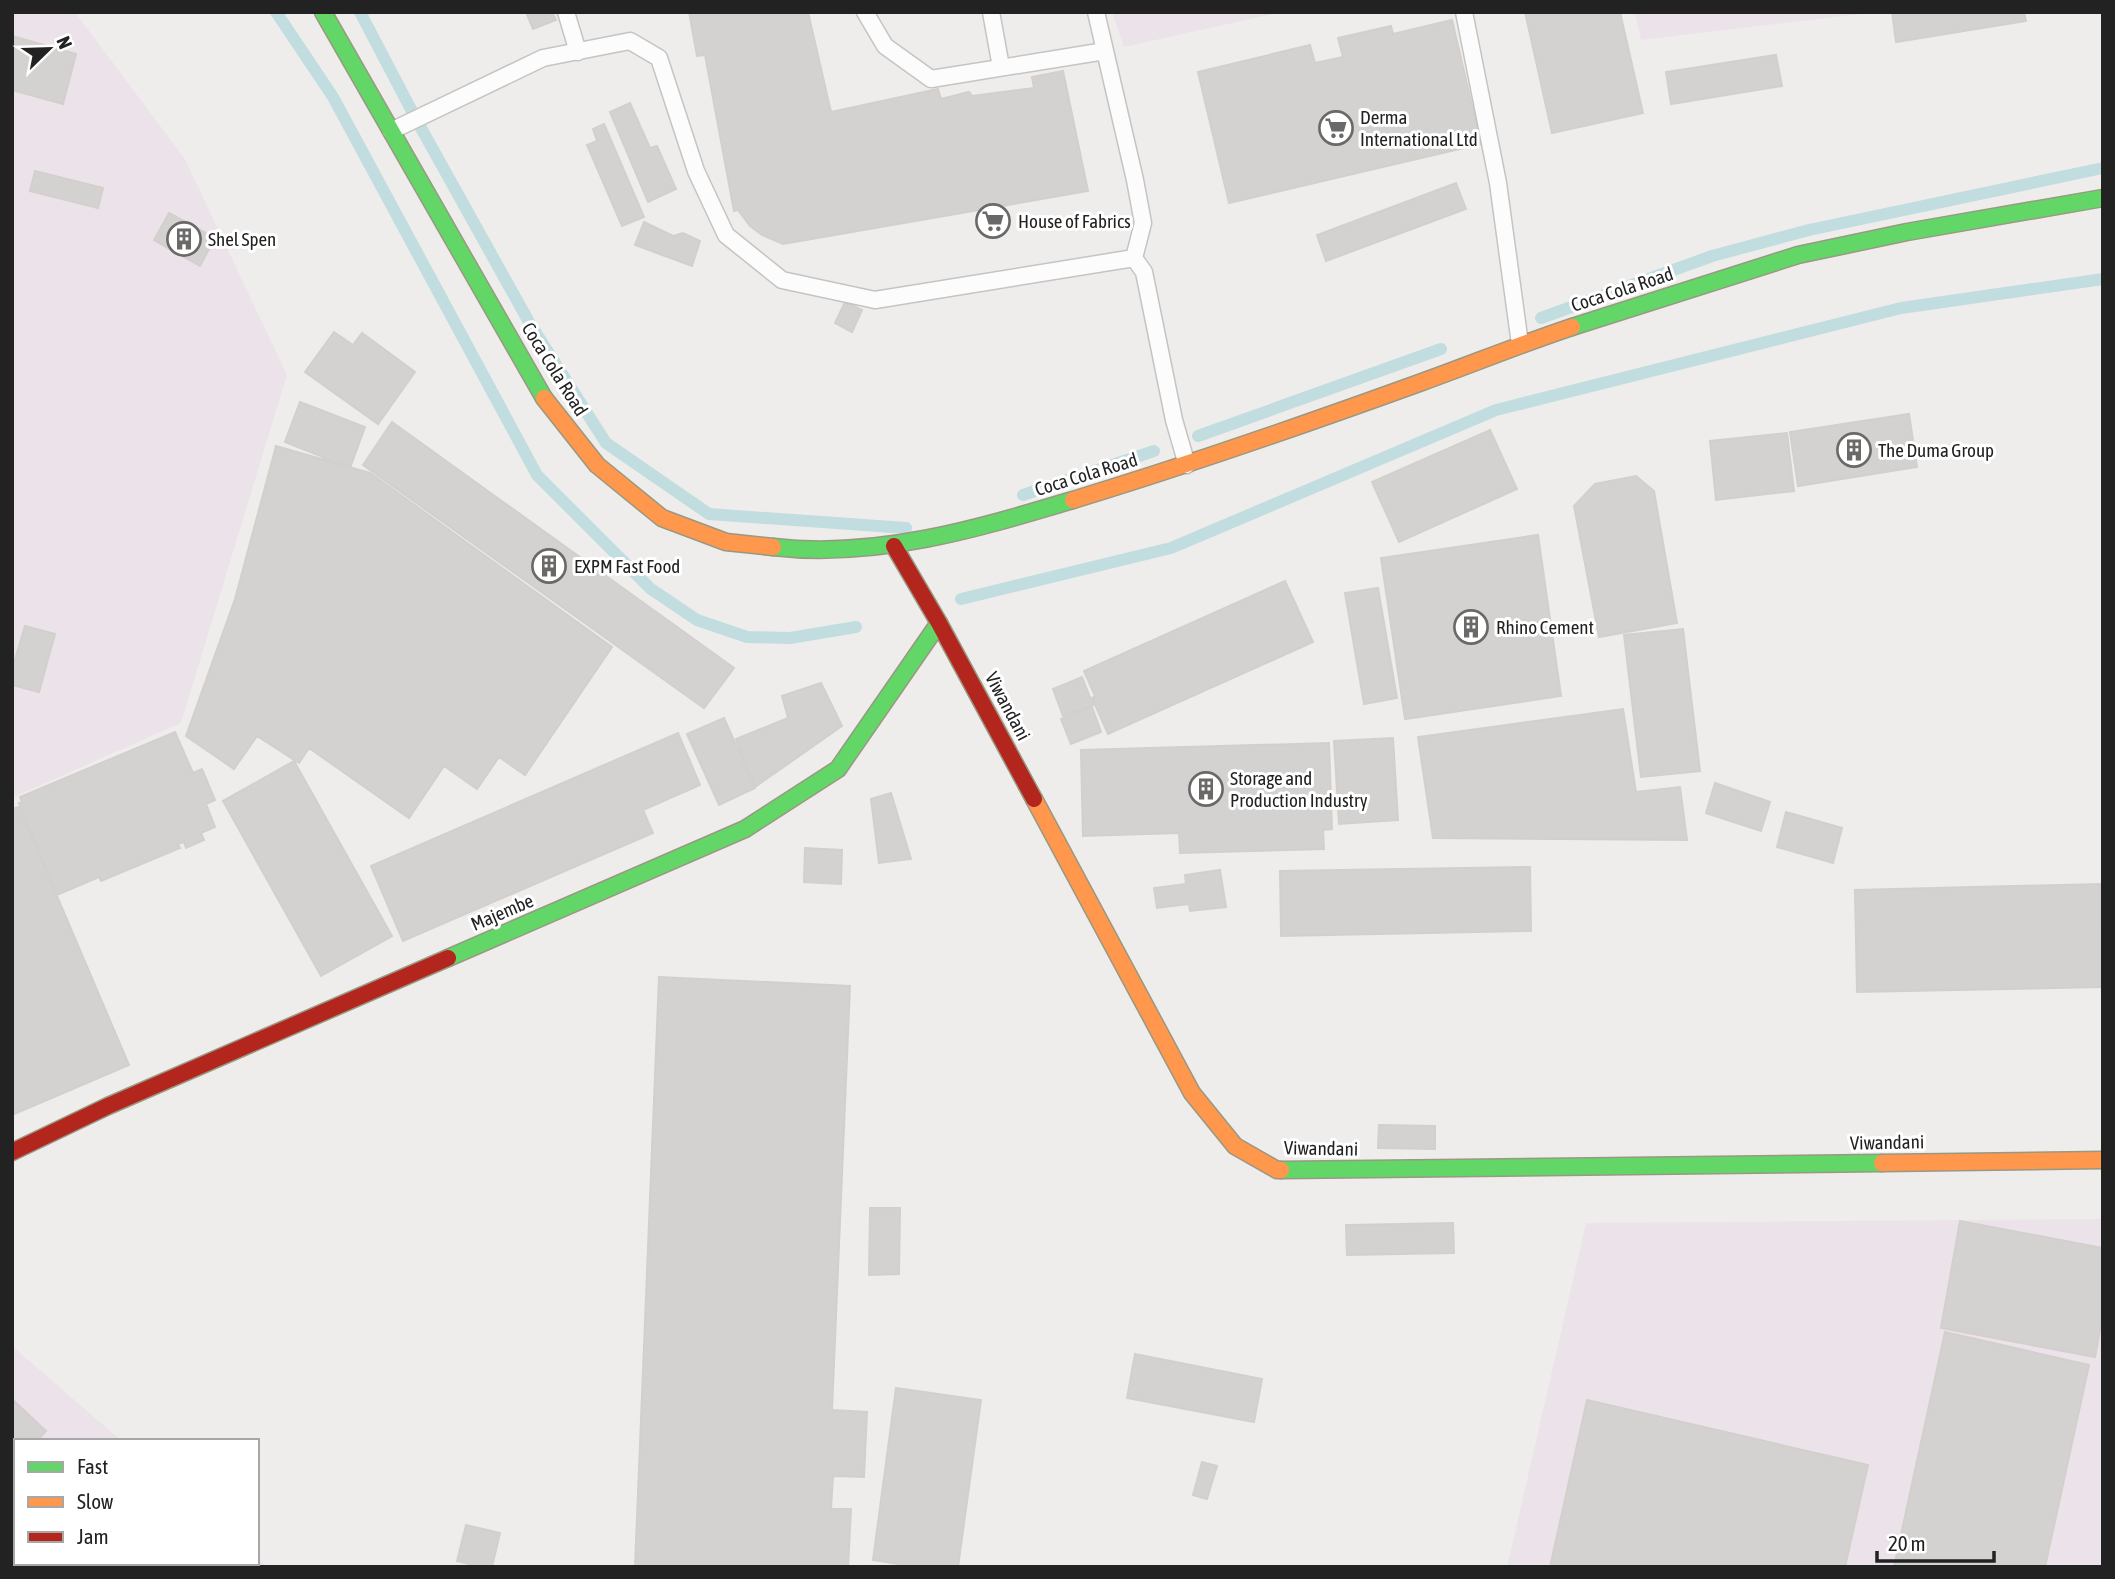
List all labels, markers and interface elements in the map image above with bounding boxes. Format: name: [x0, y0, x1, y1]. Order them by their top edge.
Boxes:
north arrow: [14, 14, 84, 84]
text: N: [52, 33, 77, 52]
place label: Derma International Ltd: [1360, 106, 1478, 150]
supermarket icon: Derma International Ltd: [1317, 109, 1355, 147]
supermarket icon: House of Fabrics: [974, 202, 1012, 240]
place label: House of Fabrics: [1018, 210, 1131, 232]
building icon: Shel Spen: [165, 220, 203, 258]
place label: Shel Spen: [208, 228, 276, 250]
street label: Coca Cola Road: [1568, 262, 1676, 316]
street label: Coca Cola Road: [518, 318, 592, 420]
building icon: The Duma Group: [1835, 431, 1873, 469]
place label: The Duma Group: [1878, 439, 1994, 461]
street label: Coca Cola Road: [1032, 448, 1140, 500]
building icon: EXPM Fast Food: [530, 547, 568, 585]
place label: EXPM Fast Food: [574, 555, 680, 577]
building icon: Rhino Cement: [1452, 608, 1490, 646]
place label: Rhino Cement: [1496, 616, 1594, 638]
street label: Viwandani: [981, 668, 1035, 744]
place label: Storage and Production Industry: [1230, 767, 1368, 811]
building icon: Storage and Production Industry: [1187, 770, 1225, 808]
street label: Majembe: [467, 889, 537, 935]
street label: Viwandani: [1850, 1130, 1924, 1154]
street label: Viwandani: [1284, 1136, 1358, 1160]
legend: [14, 1439, 259, 1565]
text: Fast: [77, 1454, 108, 1478]
text: Slow: [77, 1489, 114, 1513]
scale bar: [1877, 1520, 1994, 1564]
text: Jam: [77, 1524, 109, 1548]
text: 20 m: [1888, 1531, 1926, 1555]

